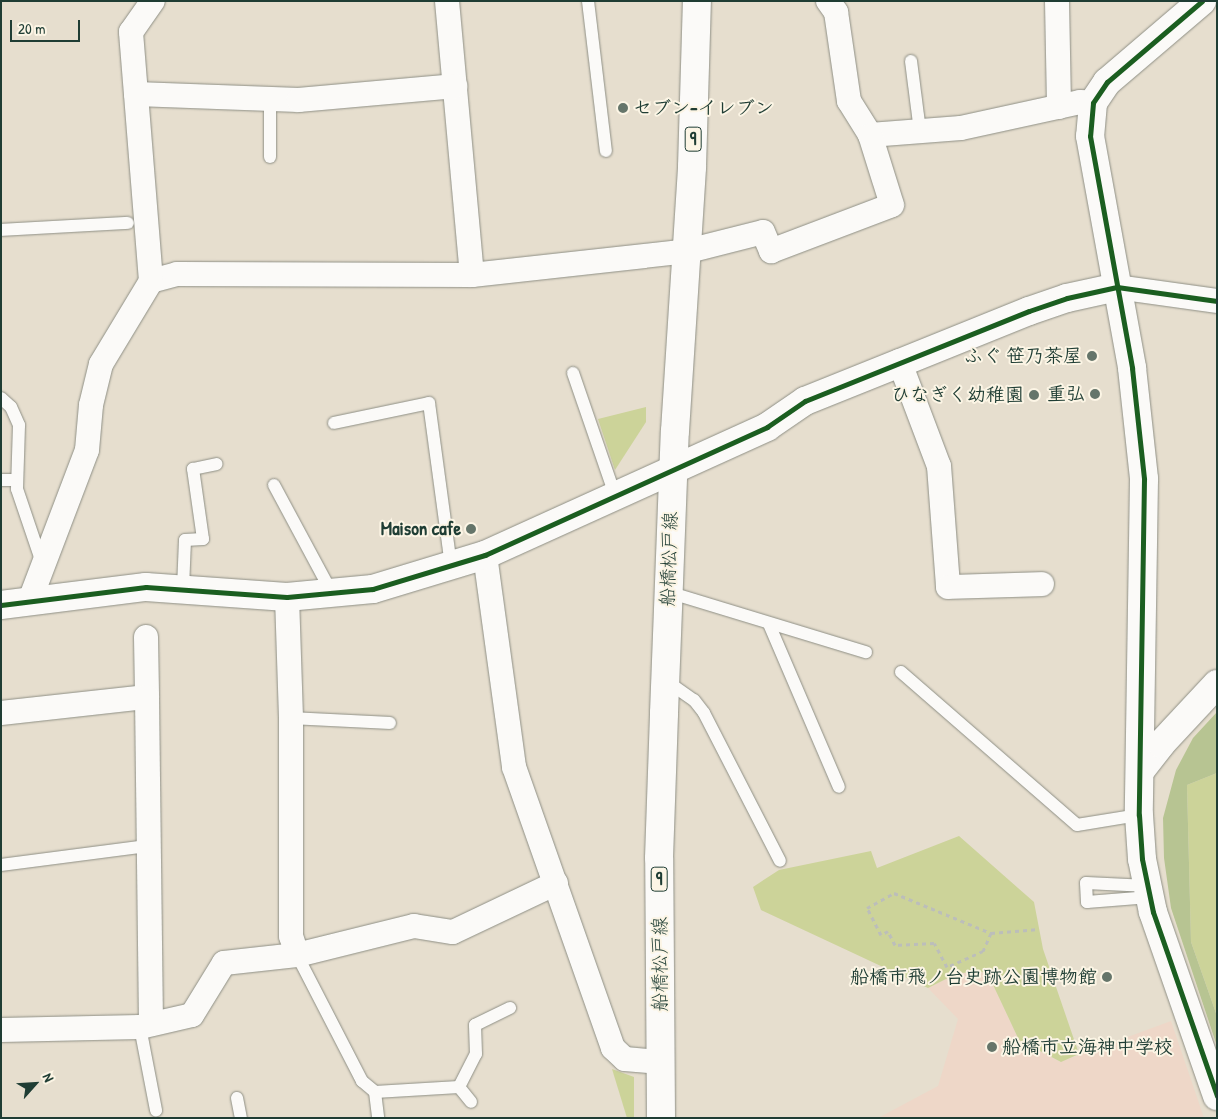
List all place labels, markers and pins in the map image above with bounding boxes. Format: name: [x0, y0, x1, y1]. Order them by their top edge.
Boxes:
place label: セブン-イレブン: [633, 97, 774, 119]
marker: セブン-イレブン: [617, 102, 629, 114]
place label: ふぐ 笹乃茶屋: [964, 345, 1082, 367]
marker: ふぐ 笹乃茶屋: [1086, 350, 1098, 362]
place label: 重弘: [1047, 383, 1085, 405]
place label: ひなぎく幼稚園: [891, 384, 1024, 406]
marker: 重弘: [1089, 388, 1101, 400]
marker: ひなぎく幼稚園: [1028, 389, 1040, 401]
place label: Maison cafe: [381, 518, 461, 540]
marker: Maison cafe: [465, 523, 477, 535]
place label: 船橋市飛ノ台史跡公園博物館: [850, 966, 1097, 988]
marker: 船橋市飛ノ台史跡公園博物館: [1101, 971, 1113, 983]
place label: 船橋市立海神中学校: [1002, 1036, 1173, 1058]
marker: 船橋市立海神中学校: [986, 1041, 998, 1053]

